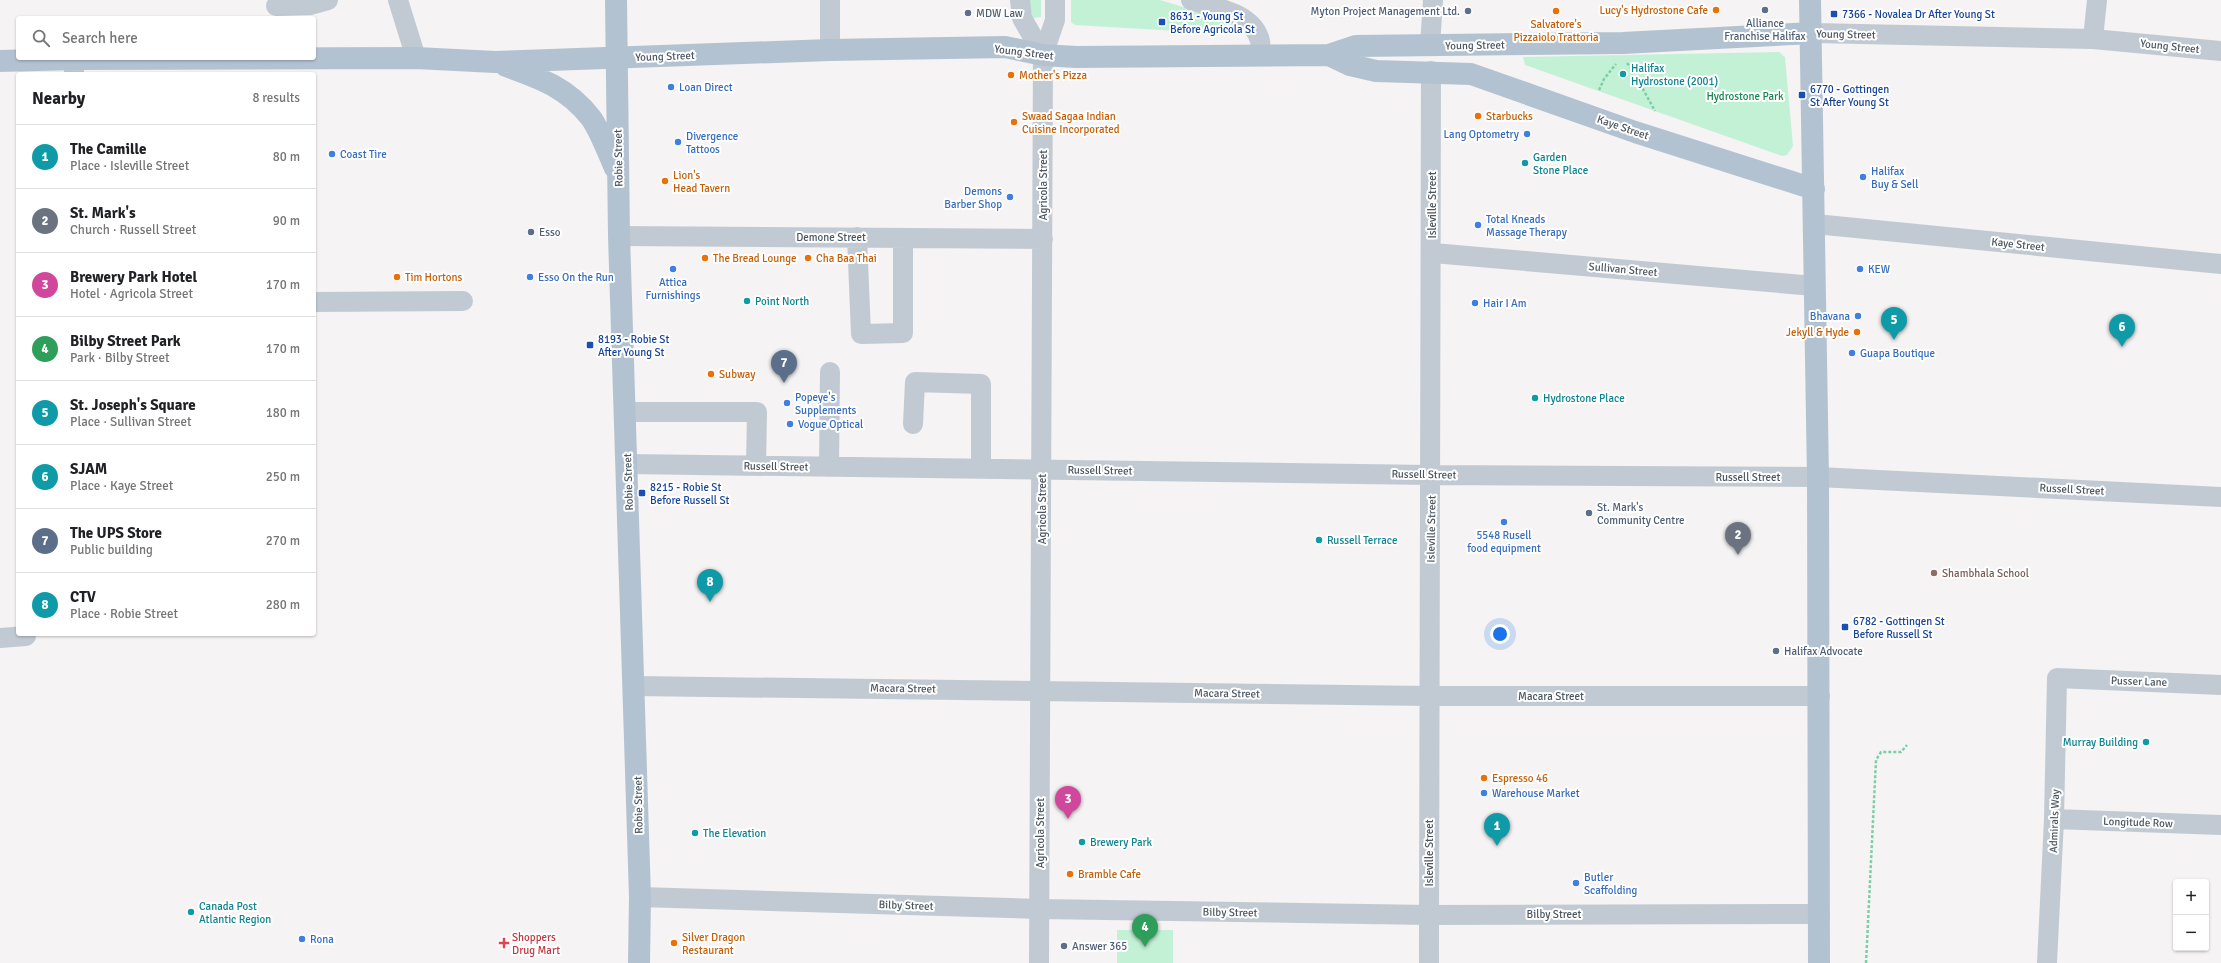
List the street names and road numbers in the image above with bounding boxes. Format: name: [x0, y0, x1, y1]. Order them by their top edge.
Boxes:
street label: Young Street: [1816, 27, 1876, 42]
street label: Young Street: [2140, 37, 2200, 56]
street label: Young Street: [1445, 38, 1505, 53]
street label: Young Street: [994, 42, 1054, 63]
street label: Young Street: [635, 49, 695, 64]
street label: Kaye Street: [1595, 113, 1650, 142]
street label: Robie Street: [611, 129, 626, 187]
street label: Agricola Street: [1037, 150, 1050, 220]
street label: Isleville Street: [1426, 171, 1439, 239]
street label: Demone Street: [796, 231, 866, 244]
street label: Kaye Street: [1991, 235, 2045, 254]
street label: Sullivan Street: [1588, 260, 1658, 279]
street label: Robie Street: [621, 453, 636, 511]
street label: Russell Street: [743, 459, 809, 474]
street label: Russell Street: [1067, 463, 1133, 478]
street label: Russell Street: [1391, 467, 1457, 482]
street label: Russell Street: [1716, 471, 1781, 484]
street label: Agricola Street: [1036, 474, 1049, 544]
street label: Russell Street: [2039, 481, 2105, 498]
street label: Isleville Street: [1424, 495, 1439, 563]
street label: Pusser Lane: [2111, 674, 2167, 689]
street label: Macara Street: [870, 681, 936, 696]
street label: Macara Street: [1194, 686, 1260, 701]
street label: Macara Street: [1518, 690, 1584, 703]
street label: Robie Street: [631, 776, 646, 834]
street label: Admirals Way: [2047, 788, 2062, 853]
street label: Agricola Street: [1034, 798, 1047, 868]
street label: Longitude Row: [2103, 815, 2173, 830]
street label: Isleville Street: [1423, 819, 1436, 887]
street label: Bilby Street: [878, 898, 934, 913]
street label: Bilby Street: [1202, 906, 1258, 919]
street label: Bilby Street: [1527, 908, 1582, 921]

